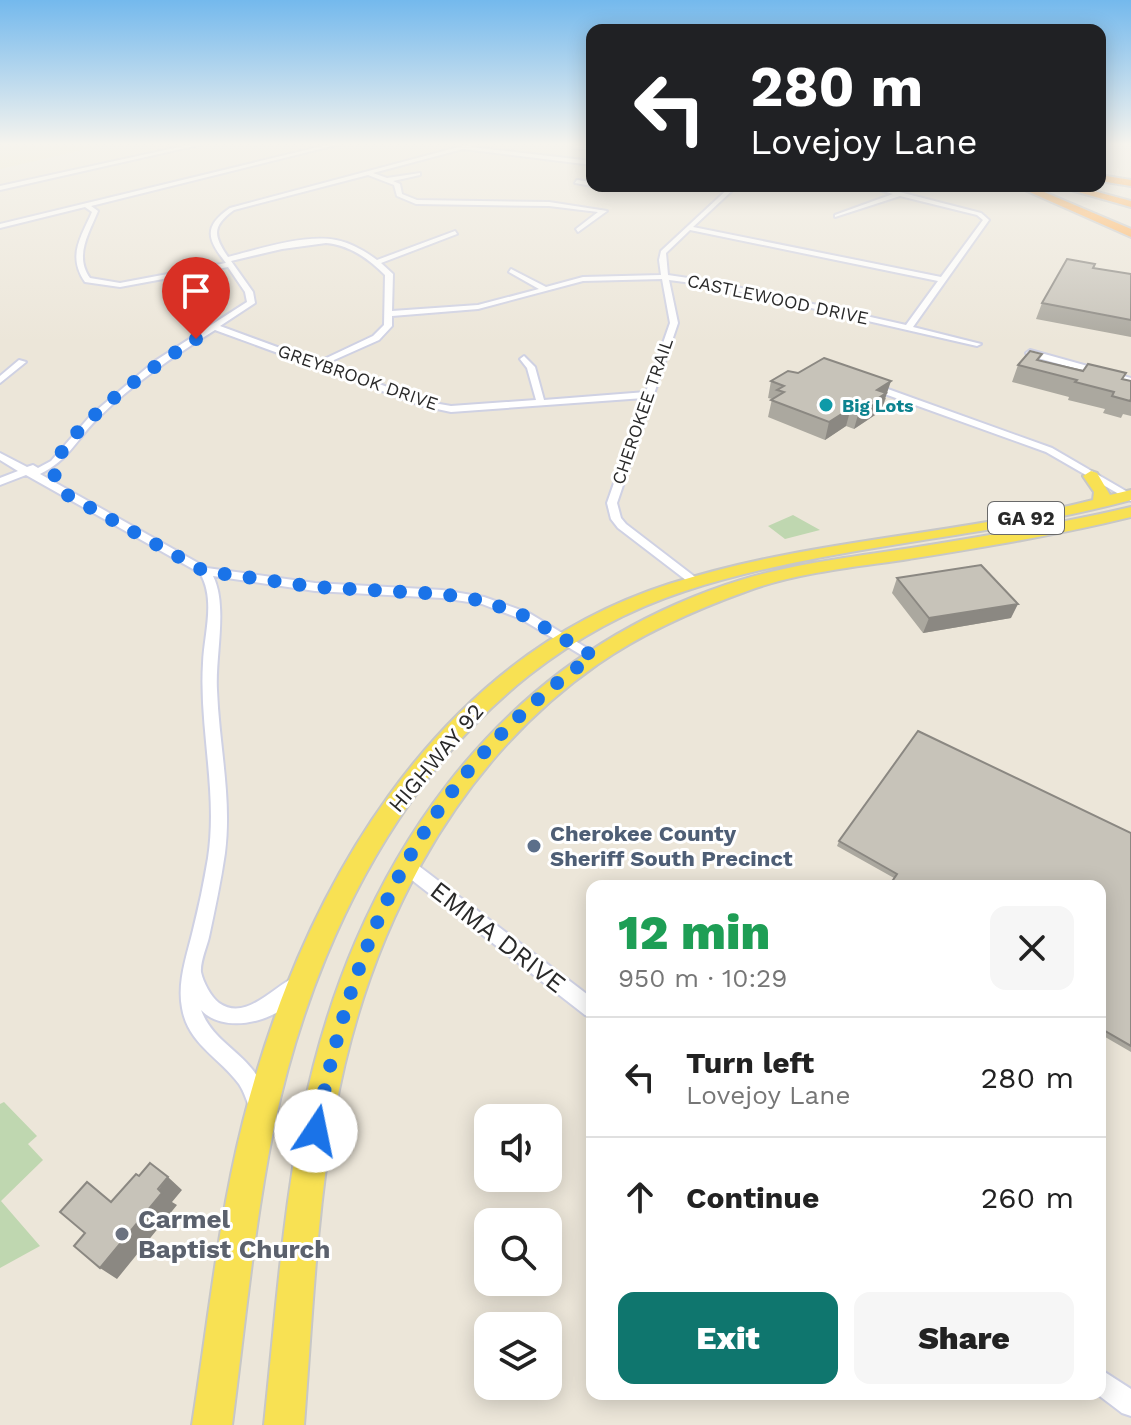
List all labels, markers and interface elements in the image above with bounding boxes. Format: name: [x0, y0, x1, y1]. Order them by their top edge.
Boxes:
text: 280 m: [750, 54, 923, 120]
icon: left: [618, 56, 722, 160]
text: Lovejoy Lane: [750, 121, 978, 163]
pin: [162, 257, 230, 339]
icon: arrive: [174, 269, 218, 313]
street label: CASTLEWOOD DRIVE: [685, 270, 871, 328]
street label: CHEROKEE TRAIL: [607, 335, 677, 487]
street label: GREYBROOK DRIVE: [275, 340, 441, 414]
place label: Big Lots: [842, 395, 914, 416]
marker: Big Lots: [817, 396, 835, 414]
road number: GA 92: [988, 502, 1064, 534]
street label: HIGHWAY 92: [383, 699, 489, 817]
place label: Cherokee County Sheriff South Precinct: [550, 821, 793, 871]
marker: Cherokee County Sheriff South Precinct: [525, 837, 543, 855]
street label: EMMA DRIVE: [424, 875, 572, 999]
text: 12 min: [618, 904, 770, 961]
button: close: [990, 906, 1074, 990]
text: 950 m · 10:29: [618, 963, 787, 993]
text: Turn left: [686, 1045, 814, 1080]
icon: left: [618, 1055, 662, 1099]
text: 280 m: [981, 1060, 1074, 1095]
text: Lovejoy Lane: [686, 1080, 850, 1110]
position arrow: [274, 1089, 358, 1173]
map controls: [474, 1104, 562, 1400]
button: sound: [474, 1104, 562, 1192]
icon: ahead: [618, 1175, 662, 1219]
text: Continue: [686, 1180, 819, 1215]
text: 260 m: [981, 1180, 1074, 1215]
place label: Carmel Baptist Church: [138, 1204, 330, 1264]
button: search: [474, 1208, 562, 1296]
marker: Carmel Baptist Church: [113, 1225, 131, 1243]
button: Exit: [618, 1292, 838, 1384]
button: Share: [854, 1292, 1074, 1384]
button: layers: [474, 1312, 562, 1400]

